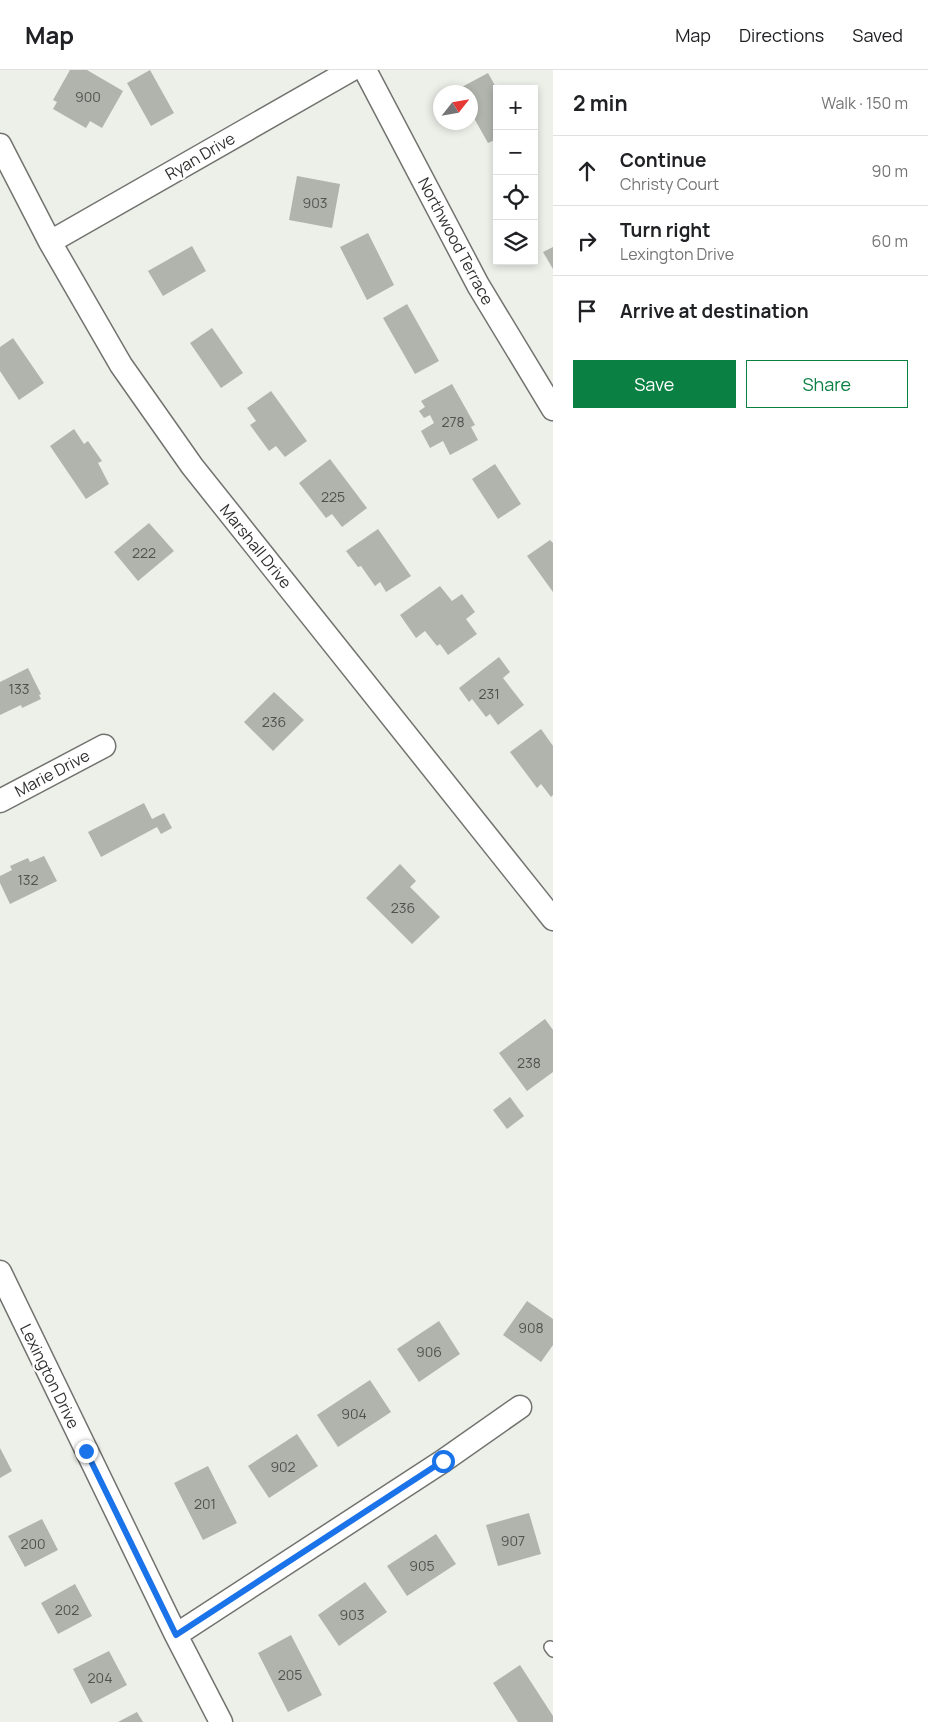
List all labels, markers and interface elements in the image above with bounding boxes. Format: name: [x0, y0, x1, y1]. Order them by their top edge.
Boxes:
text: Map: [25, 18, 74, 51]
text: Map: [675, 23, 711, 47]
text: Directions: [739, 23, 824, 47]
text: Saved: [852, 23, 903, 47]
north arrow: [433, 85, 478, 130]
map controls: [493, 85, 538, 265]
button: +: [493, 85, 538, 130]
house number: 900: [75, 87, 101, 106]
text: 2 min: [573, 89, 628, 117]
text: Walk · 150 m: [821, 92, 908, 114]
street label: Ryan Drive: [161, 127, 239, 185]
button: −: [493, 130, 538, 175]
text: Continue: [620, 147, 706, 173]
icon: ahead: [573, 157, 601, 185]
text: 90 m: [872, 160, 908, 182]
street label: Northwood Terrace: [413, 173, 499, 309]
text: Christy Court: [620, 173, 719, 195]
button: locate: [493, 175, 538, 220]
house number: 903: [303, 193, 327, 212]
text: Turn right: [620, 217, 710, 243]
button: layers: [493, 220, 538, 265]
icon: right: [573, 227, 601, 255]
text: 60 m: [872, 230, 908, 252]
text: Lexington Drive: [620, 243, 734, 265]
icon: arrive: [573, 297, 601, 325]
text: Arrive at destination: [620, 298, 809, 324]
button: Save: [573, 360, 736, 408]
button: Share: [746, 360, 908, 408]
house number: 278: [441, 412, 465, 431]
house number: 225: [321, 487, 345, 506]
street label: Marshall Drive: [215, 499, 297, 593]
house number: 222: [132, 543, 156, 562]
house number: 133: [9, 679, 29, 698]
house number: 231: [478, 684, 500, 703]
house number: 236: [262, 712, 286, 731]
street label: Marie Drive: [11, 744, 93, 802]
house number: 132: [17, 870, 39, 889]
house number: 236: [391, 898, 415, 917]
house number: 238: [517, 1053, 541, 1072]
house number: 908: [518, 1318, 544, 1337]
street label: Lexington Drive: [15, 1320, 85, 1432]
house number: 906: [416, 1342, 442, 1361]
house number: 904: [341, 1404, 367, 1423]
route end: [75, 1440, 98, 1463]
route start: [432, 1450, 455, 1473]
house number: 902: [270, 1457, 296, 1476]
house number: 201: [194, 1494, 216, 1513]
house number: 907: [501, 1531, 525, 1550]
house number: 200: [20, 1534, 46, 1553]
house number: 905: [409, 1556, 435, 1575]
house number: 202: [55, 1600, 79, 1619]
house number: 903: [340, 1605, 364, 1624]
house number: 205: [278, 1665, 302, 1684]
house number: 204: [88, 1668, 112, 1687]

